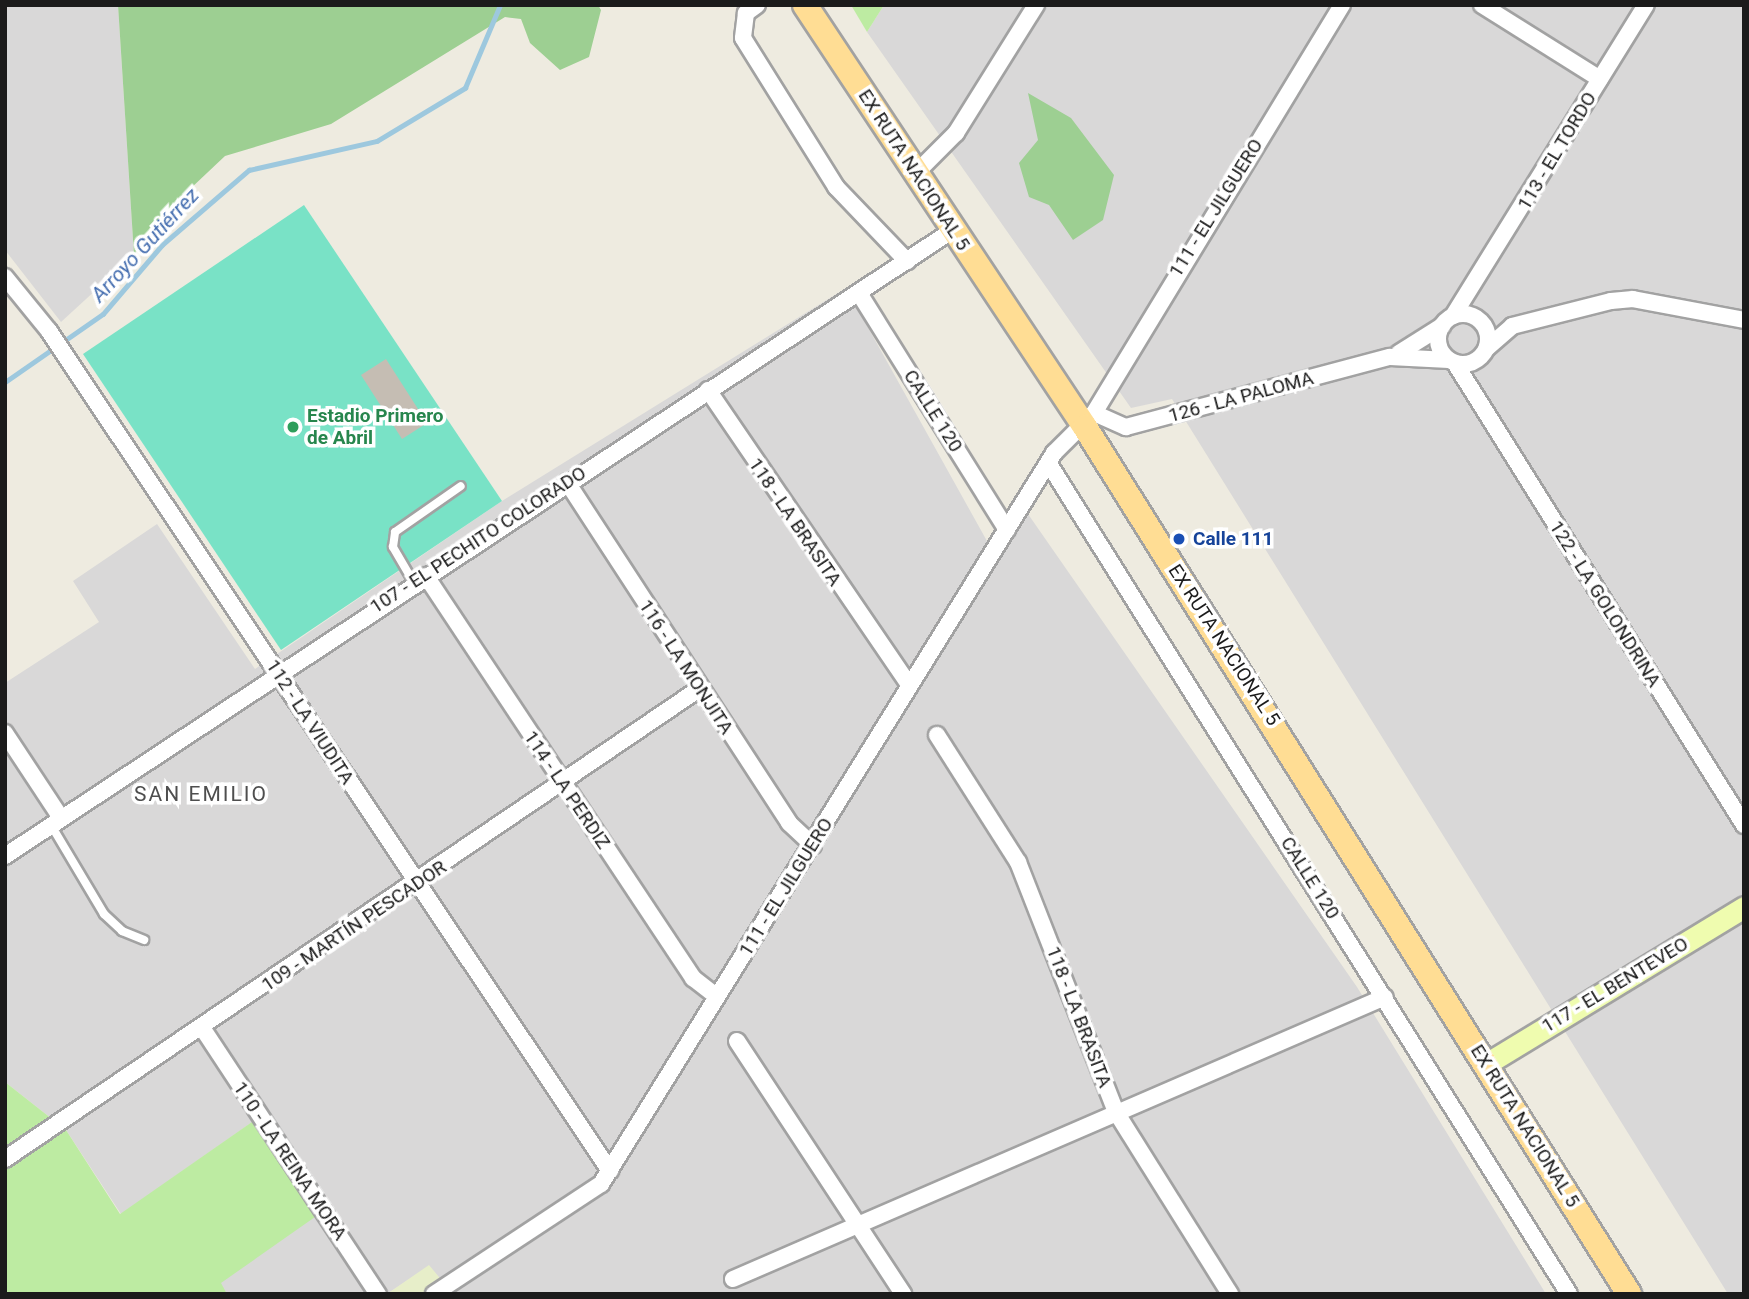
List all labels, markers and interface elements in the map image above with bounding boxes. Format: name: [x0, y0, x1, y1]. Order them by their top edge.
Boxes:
street label: EX RUTA NACIONAL 5: [853, 85, 975, 255]
street label: 113 - EL TORDO: [1513, 88, 1601, 214]
street label: 111 - EL JILGUERO: [1164, 135, 1268, 281]
water label: Arroyo Gutiérrez: [86, 183, 204, 307]
street label: CALLE 120: [899, 366, 967, 456]
street label: 126 - LA PALOMA: [1166, 367, 1316, 427]
place label: Estadio Primero de Abril: [307, 405, 444, 449]
marker: Estadio Primero de Abril: [285, 419, 301, 435]
street label: 118 - LA BRASITA: [744, 454, 846, 590]
street label: 107 - EL PECHITO COLORADO: [366, 462, 590, 618]
street label: 122 - LA GOLONDRINA: [1544, 517, 1666, 691]
place label: Calle 111: [1193, 528, 1273, 550]
marker: Calle 111: [1171, 531, 1187, 547]
street label: EX RUTA NACIONAL 5: [1163, 560, 1285, 730]
street label: 116 - LA MONJITA: [634, 595, 738, 739]
street label: 112 - LA VIUDITA: [261, 655, 359, 789]
street label: 114 - LA PERDIZ: [519, 727, 615, 853]
district label: SAN EMILIO: [135, 781, 267, 807]
street label: 111 - EL JILGUERO: [734, 814, 838, 960]
street label: CALLE 120: [1276, 833, 1344, 923]
street label: 109 - MARTÍN PESCADOR: [257, 856, 451, 996]
street label: 117 - EL BENTEVEO: [1538, 932, 1692, 1038]
street label: 118 - LA BRASITA: [1042, 943, 1116, 1091]
street label: EX RUTA NACIONAL 5: [1466, 1040, 1584, 1212]
street label: 110 - LA REINA MORA: [228, 1077, 352, 1245]

